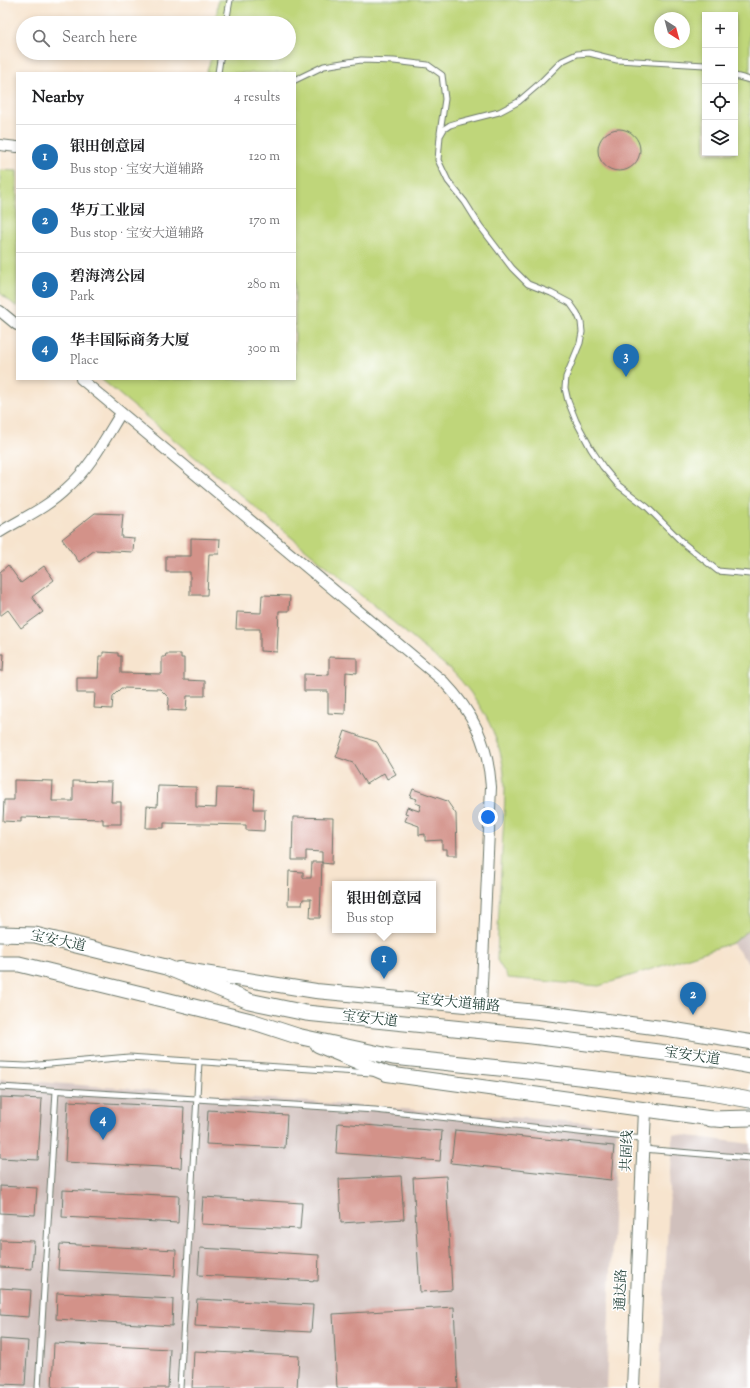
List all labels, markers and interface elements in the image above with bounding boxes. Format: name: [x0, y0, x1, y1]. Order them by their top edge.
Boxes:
north arrow: [654, 12, 690, 48]
map controls: [702, 12, 738, 156]
button: +: [702, 12, 738, 48]
search box: [16, 16, 296, 60]
icon: search: [30, 27, 52, 49]
text: Search here: [62, 28, 137, 49]
button: −: [702, 48, 738, 84]
button: locate: [702, 84, 738, 120]
text: Nearby: [32, 86, 84, 110]
text: 4 results: [234, 89, 280, 107]
button: layers: [702, 120, 738, 156]
text: 银田创意园: [70, 137, 145, 158]
text: 1: [43, 148, 47, 166]
text: 120 m: [249, 148, 280, 166]
text: Bus stop · 宝安大道辅路: [70, 161, 204, 179]
text: 华万工业园: [70, 201, 145, 222]
text: 2: [42, 212, 48, 230]
text: 170 m: [249, 212, 280, 230]
text: Bus stop · 宝安大道辅路: [70, 225, 204, 243]
text: 碧海湾公园: [70, 267, 145, 288]
text: 3: [42, 276, 48, 294]
text: 280 m: [247, 276, 280, 294]
text: Park: [70, 288, 95, 306]
text: 华丰国际商务大厦: [70, 331, 190, 352]
text: 4: [42, 340, 48, 358]
text: 300 m: [248, 340, 280, 358]
pin: 3: [613, 344, 639, 377]
text: Place: [70, 352, 99, 370]
your location: [478, 807, 498, 827]
popup: [332, 881, 436, 933]
text: 银田创意园: [346, 889, 422, 910]
text: Bus stop: [346, 910, 394, 928]
street label: 宝安大道: [29, 926, 87, 958]
pin: 1: [371, 946, 397, 979]
pin: 2: [680, 982, 706, 1015]
street label: 宝安大道辅路: [415, 990, 501, 1018]
street label: 宝安大道: [341, 1007, 399, 1033]
street label: 宝安大道: [663, 1043, 721, 1071]
pin: 4: [90, 1107, 116, 1140]
street label: 共固线: [617, 1130, 639, 1172]
street label: 通达路: [611, 1269, 633, 1311]

